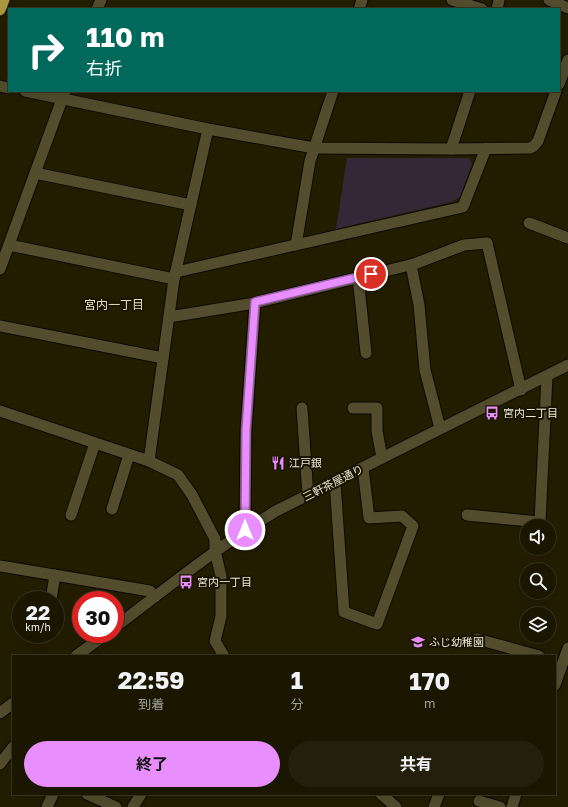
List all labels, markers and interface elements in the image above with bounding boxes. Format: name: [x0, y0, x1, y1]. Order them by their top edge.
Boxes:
text: 110 m: [86, 20, 165, 53]
icon: right: [20, 24, 72, 76]
text: 右折: [86, 57, 122, 79]
pin: [354, 257, 388, 291]
icon: arrive: [360, 263, 382, 285]
district label: 宮内一丁目: [84, 297, 144, 312]
bus stop icon: 宮内二丁目: [484, 405, 500, 421]
place label: 宮内二丁目: [503, 406, 558, 419]
restaurant icon: 江戸銀: [270, 455, 286, 471]
place label: 江戸銀: [289, 456, 322, 469]
street label: 三軒茶屋通り: [300, 462, 365, 503]
position arrow: [224, 509, 266, 551]
map controls: [520, 519, 556, 643]
button: sound: [520, 519, 556, 555]
button: search: [520, 563, 556, 599]
bus stop icon: 宮内一丁目: [178, 574, 194, 590]
place label: 宮内一丁目: [197, 575, 252, 588]
speed limit sign: 30: [72, 591, 124, 643]
text: 22: [26, 600, 50, 624]
button: layers: [520, 607, 556, 643]
text: km/h: [25, 621, 51, 633]
school or university icon: ふじ幼稚園: [410, 634, 426, 650]
place label: ふじ幼稚園: [429, 635, 484, 648]
text: 22:59: [118, 665, 185, 694]
text: 1: [291, 665, 303, 694]
text: 170: [409, 666, 450, 695]
text: m: [424, 695, 435, 711]
text: 到着: [138, 696, 164, 712]
text: 分: [290, 696, 303, 712]
button: 終了: [24, 741, 280, 787]
button: 共有: [288, 741, 544, 787]

